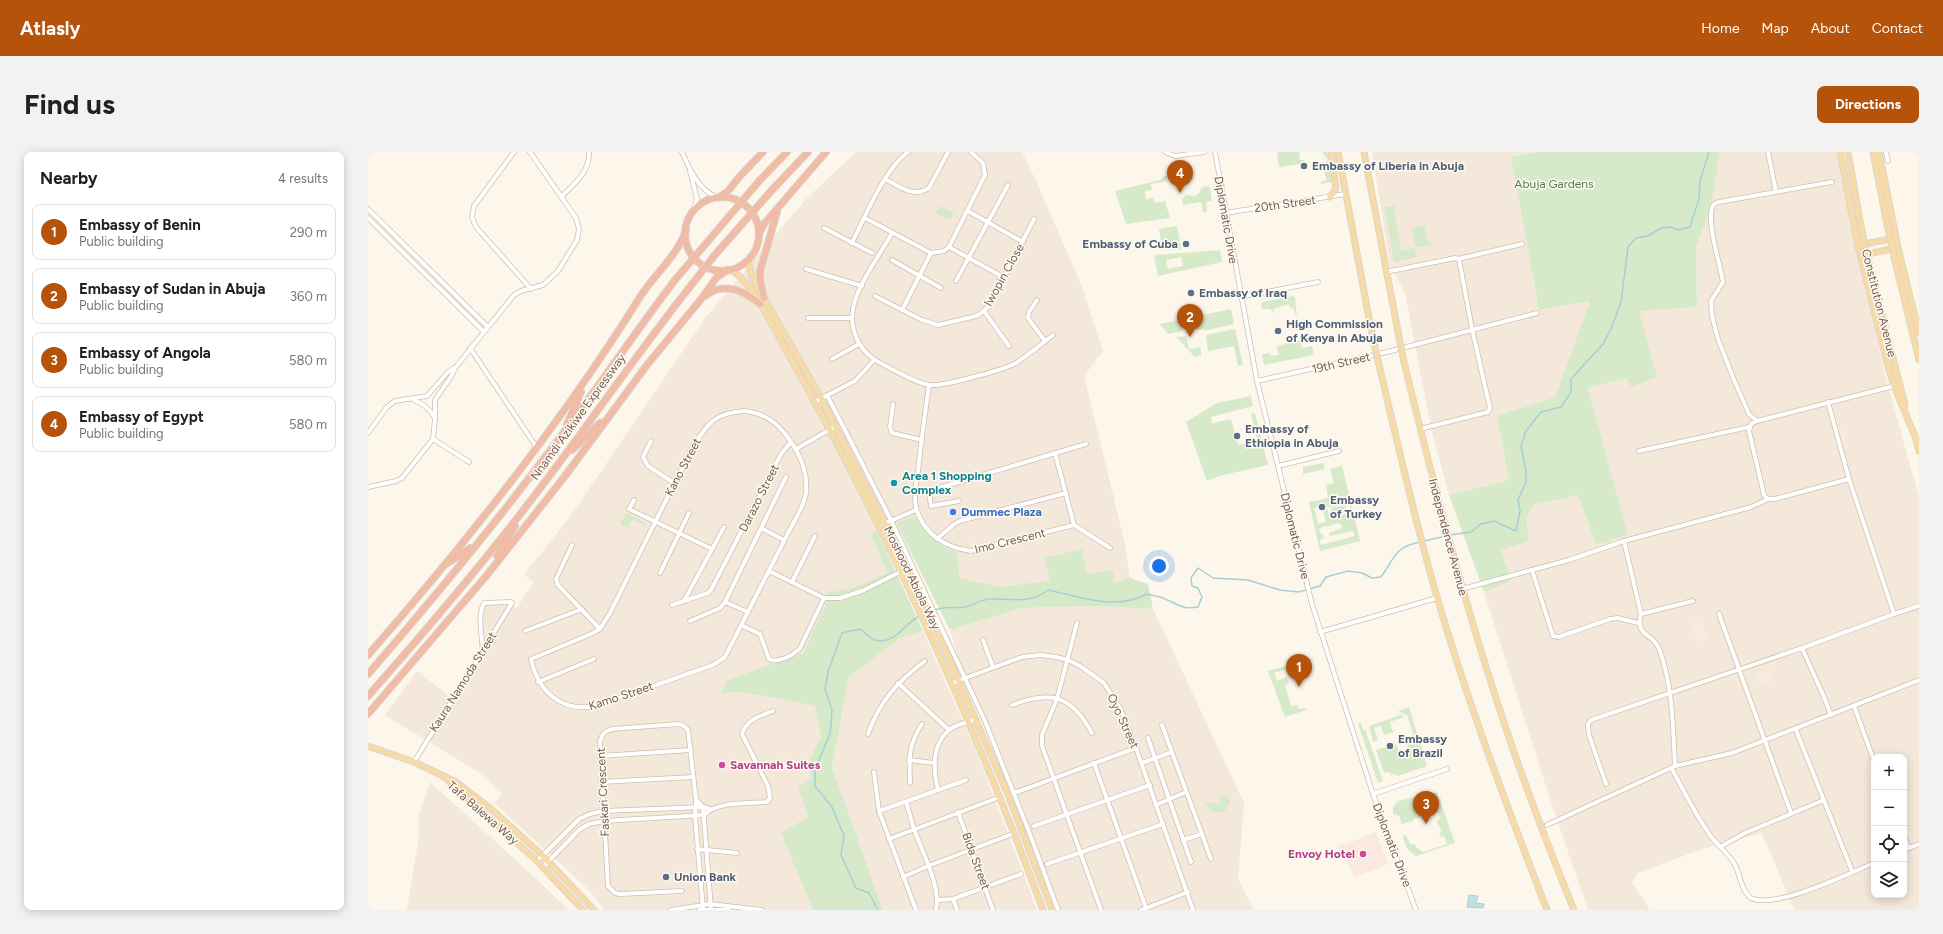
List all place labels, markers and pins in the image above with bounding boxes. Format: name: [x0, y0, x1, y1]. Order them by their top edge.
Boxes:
place label: Embassy of Liberia in Abuja: [1312, 159, 1464, 173]
pin: 4: [1167, 160, 1193, 193]
marker: Embassy of Liberia in Abuja: [1299, 161, 1309, 171]
place label: Embassy of Cuba: [1082, 237, 1178, 251]
marker: Embassy of Cuba: [1181, 239, 1191, 249]
place label: Embassy of Iraq: [1199, 286, 1287, 300]
marker: Embassy of Iraq: [1186, 288, 1196, 298]
pin: 2: [1177, 304, 1203, 337]
place label: High Commission of Kenya in Abuja: [1286, 317, 1383, 345]
marker: High Commission of Kenya in Abuja: [1273, 326, 1283, 336]
place label: Embassy of Ethiopia in Abuja: [1245, 422, 1339, 450]
marker: Embassy of Ethiopia in Abuja: [1232, 431, 1242, 441]
place label: Area 1 Shopping Complex: [902, 469, 992, 497]
marker: Area 1 Shopping Complex: [889, 478, 899, 488]
place label: Embassy of Turkey: [1330, 493, 1382, 521]
marker: Embassy of Turkey: [1317, 502, 1327, 512]
place label: Dummec Plaza: [961, 505, 1042, 519]
marker: Dummec Plaza: [948, 507, 958, 517]
pin: 1: [1286, 654, 1312, 687]
place label: Embassy of Brazil: [1398, 732, 1447, 760]
marker: Embassy of Brazil: [1385, 741, 1395, 751]
place label: Savannah Suites: [730, 758, 821, 772]
marker: Savannah Suites: [717, 760, 727, 770]
pin: 3: [1413, 791, 1439, 824]
place label: Envoy Hotel: [1288, 847, 1355, 861]
marker: Envoy Hotel: [1358, 849, 1368, 859]
place label: Union Bank: [674, 870, 737, 884]
marker: Union Bank: [661, 872, 671, 882]

